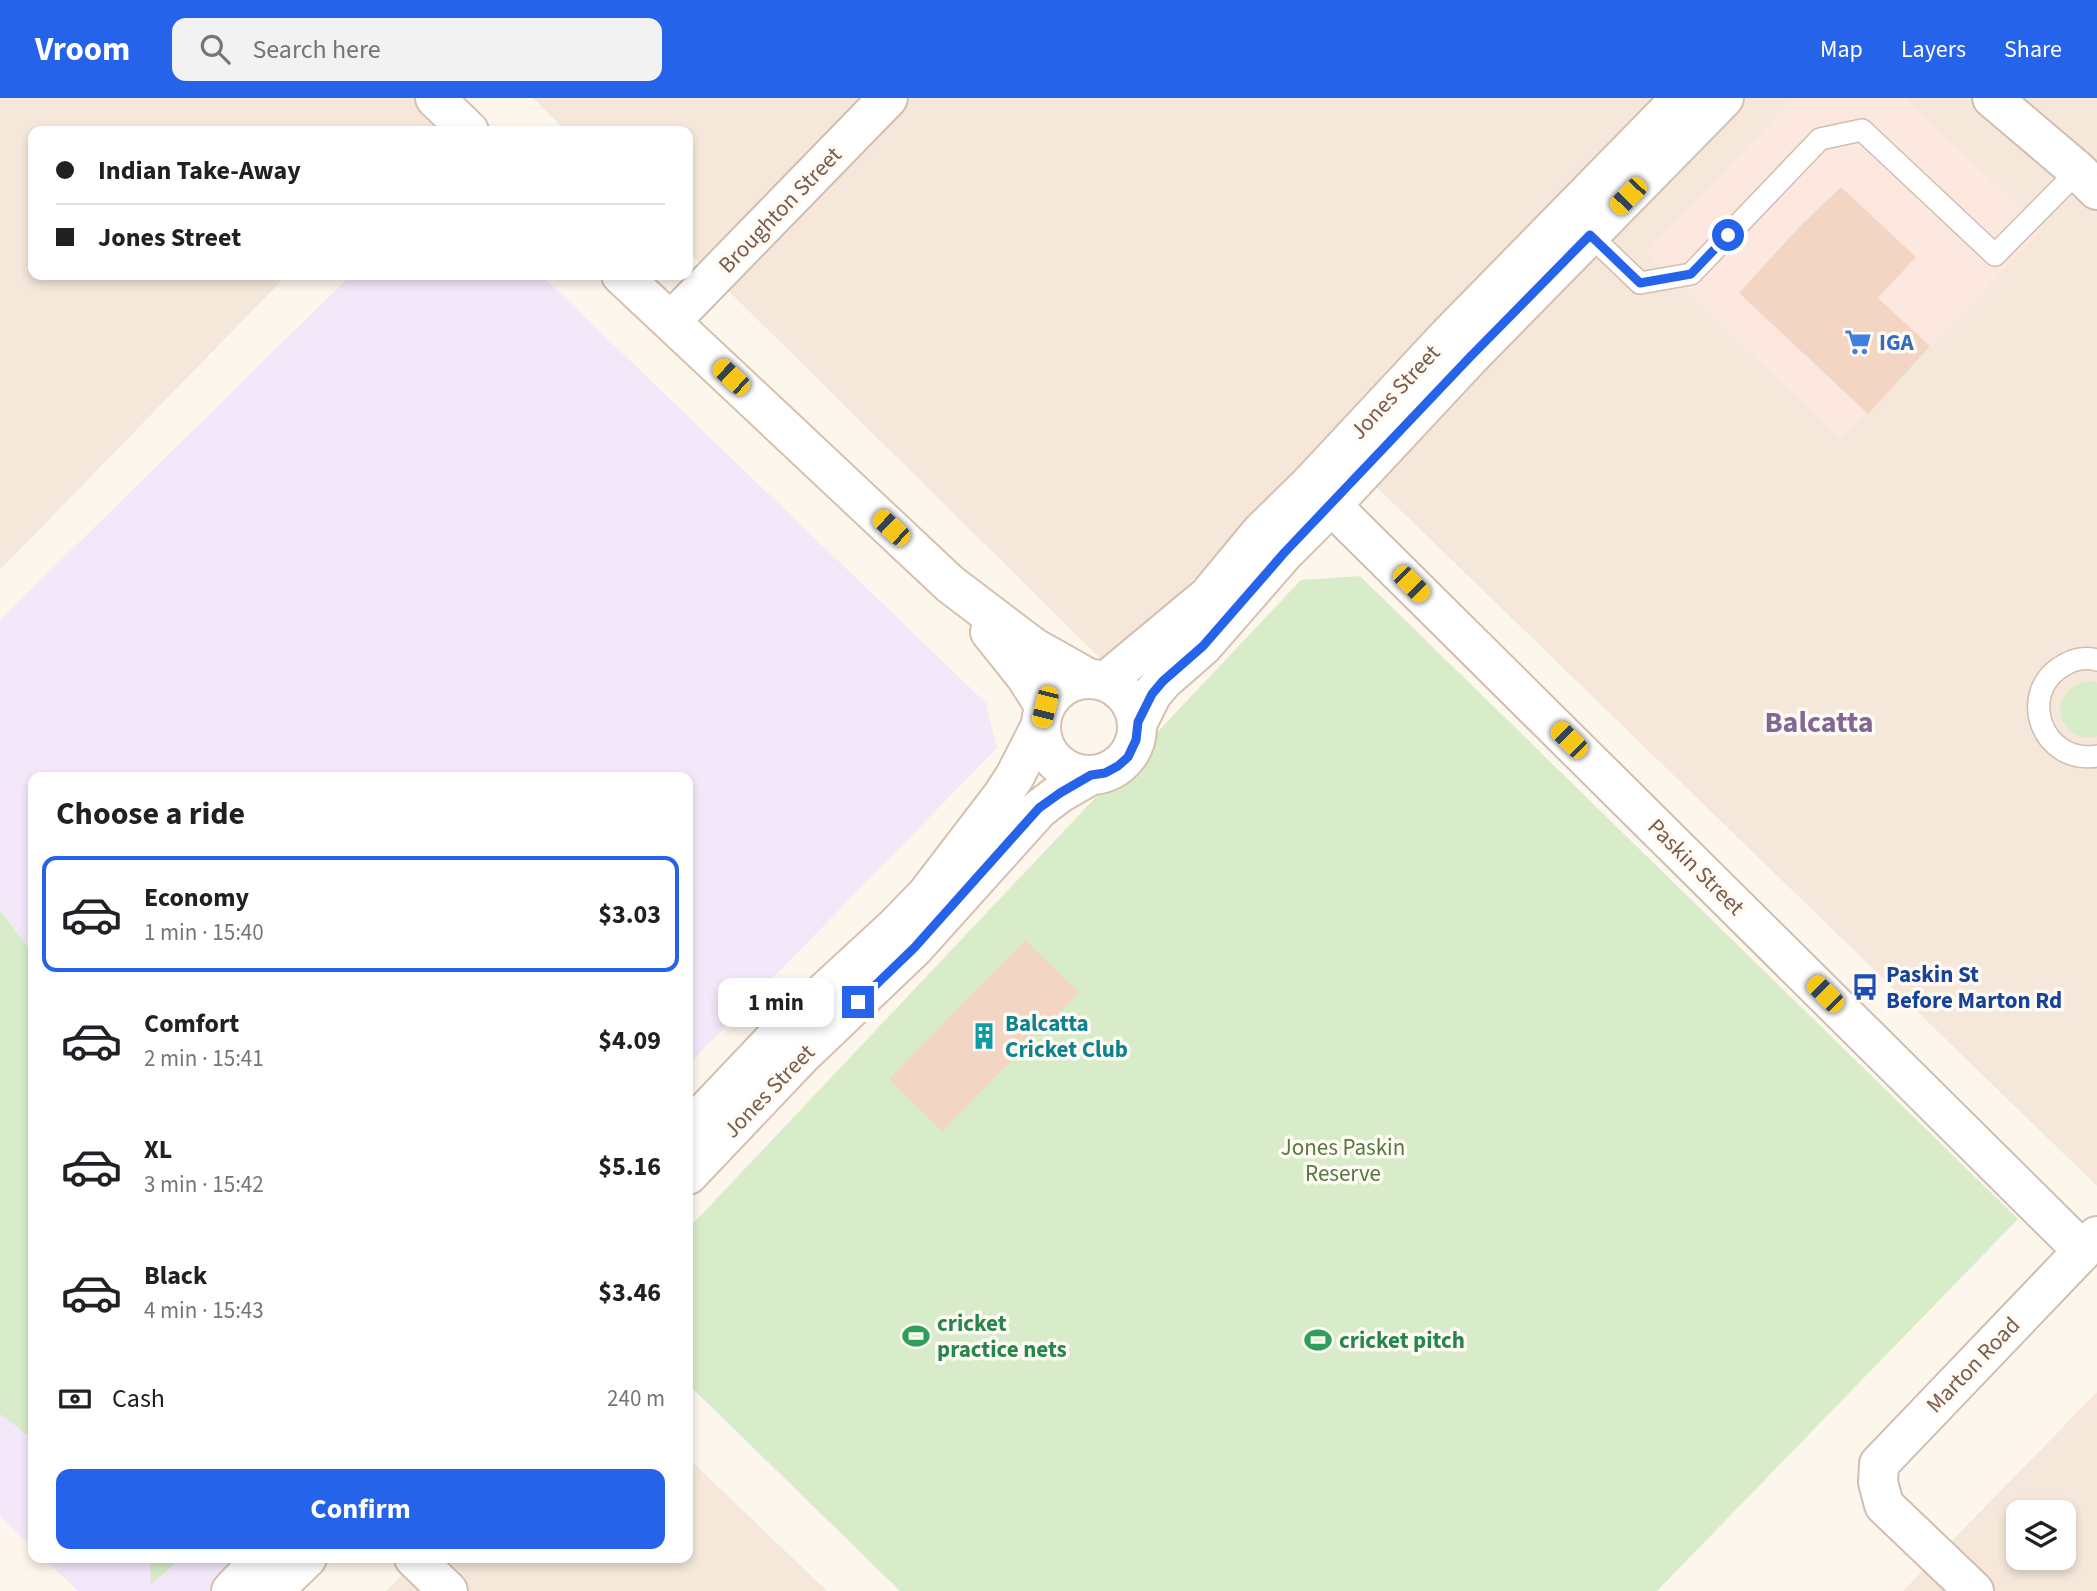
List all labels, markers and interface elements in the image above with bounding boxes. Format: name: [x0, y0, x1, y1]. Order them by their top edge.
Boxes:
search box: [172, 18, 662, 81]
text: Vroom: [35, 26, 130, 73]
icon: search: [196, 30, 234, 68]
text: Search here: [252, 31, 381, 68]
text: Map: [1820, 32, 1863, 67]
text: Layers: [1901, 32, 1966, 67]
text: Share: [2004, 32, 2062, 67]
street label: Broughton Street: [711, 139, 849, 281]
text: Indian Take-Away: [98, 152, 301, 189]
car: [1606, 174, 1651, 218]
text: Jones Street: [98, 219, 241, 256]
route start: [1712, 219, 1744, 251]
place label: IGA: [1879, 326, 1914, 359]
supermarket icon: IGA: [1843, 327, 1873, 357]
street label: Jones Street: [1342, 337, 1448, 447]
car: [709, 355, 754, 399]
car: [869, 506, 914, 550]
car: [1389, 562, 1434, 606]
car: [1030, 684, 1061, 730]
district label: Balcatta: [1764, 701, 1874, 744]
car: [1547, 718, 1592, 762]
text: Choose a ride: [56, 791, 245, 837]
street label: Paskin Street: [1640, 811, 1752, 923]
text: Economy: [144, 879, 249, 916]
icon: car: [60, 883, 123, 946]
text: $3.03: [598, 896, 661, 933]
text: 1 min · 15:40: [144, 916, 264, 949]
place label: Paskin St Before Marton Rd: [1886, 958, 2062, 1017]
car: [1803, 972, 1848, 1016]
bus stop icon: Paskin St Before Marton Rd: [1850, 972, 1880, 1002]
callout: 1 min: [718, 978, 834, 1026]
text: 1 min: [748, 986, 804, 1019]
route end: [842, 986, 874, 1018]
text: Comfort: [144, 1005, 239, 1042]
place label: Balcatta Cricket Club: [1005, 1007, 1128, 1066]
icon: car: [60, 1009, 123, 1072]
building icon: Balcatta Cricket Club: [969, 1021, 999, 1051]
text: $4.09: [598, 1022, 661, 1059]
street label: Jones Street: [716, 1036, 822, 1145]
text: 2 min · 15:41: [144, 1042, 264, 1075]
text: XL: [144, 1131, 172, 1168]
park label: Jones Paskin Reserve: [1281, 1131, 1405, 1190]
icon: car: [60, 1135, 123, 1198]
text: $5.16: [598, 1148, 661, 1185]
text: 3 min · 15:42: [144, 1168, 264, 1201]
text: Black: [144, 1257, 207, 1294]
icon: car: [60, 1261, 123, 1324]
text: $3.46: [598, 1274, 661, 1311]
text: 4 min · 15:43: [144, 1294, 264, 1327]
place label: cricket practice nets: [937, 1307, 1067, 1366]
street label: Marton Road: [1918, 1309, 2028, 1421]
sports icon: cricket practice nets: [901, 1321, 931, 1351]
place label: cricket pitch: [1339, 1324, 1465, 1357]
sports icon: cricket pitch: [1303, 1325, 1333, 1355]
icon: cash: [56, 1380, 94, 1418]
text: Cash: [112, 1380, 165, 1417]
text: 240 m: [607, 1382, 665, 1415]
button: Confirm: [56, 1469, 665, 1549]
map controls: [2006, 1500, 2076, 1570]
button: layers: [2006, 1500, 2076, 1570]

